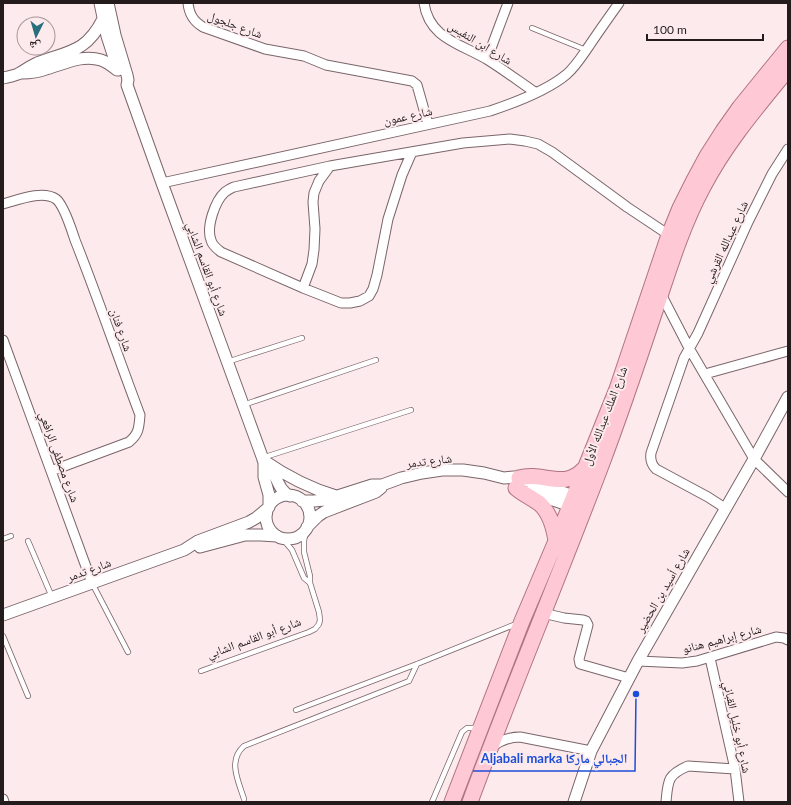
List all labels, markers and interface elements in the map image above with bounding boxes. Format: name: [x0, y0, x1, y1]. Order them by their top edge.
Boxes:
street label: شارع جلجول: [205, 8, 265, 42]
north arrow: [16, 16, 56, 56]
scale bar: [647, 16, 763, 42]
street label: شارع ابن النفيس: [445, 18, 515, 69]
text: 100 m: [653, 22, 687, 37]
text: ش: [28, 37, 42, 53]
street label: شارع عمون: [382, 103, 434, 129]
street label: شارع عبدالله القرشي: [700, 198, 754, 287]
street label: شارع أبو القاسم الشابي: [181, 220, 231, 319]
street label: شارع فنان: [106, 306, 136, 354]
street label: شارع الملك عبدالله الأول: [579, 364, 631, 468]
street label: شارع مصطفى الرافعي: [33, 409, 83, 505]
street label: شارع تدمر: [404, 450, 453, 472]
street label: شارع أسيد بن الحضير: [632, 545, 694, 636]
street label: شارع تدمر: [64, 555, 113, 586]
street label: شارع أبو القاسم الشابي: [205, 614, 304, 664]
street label: شارع إبراهيم هنانو: [681, 621, 763, 657]
street label: شارع أبو خليل القباني: [717, 679, 755, 775]
callout: Aljabali marka الجبالي ماركا: [473, 746, 635, 771]
text: Aljabali marka الجبالي ماركا: [480, 750, 627, 769]

